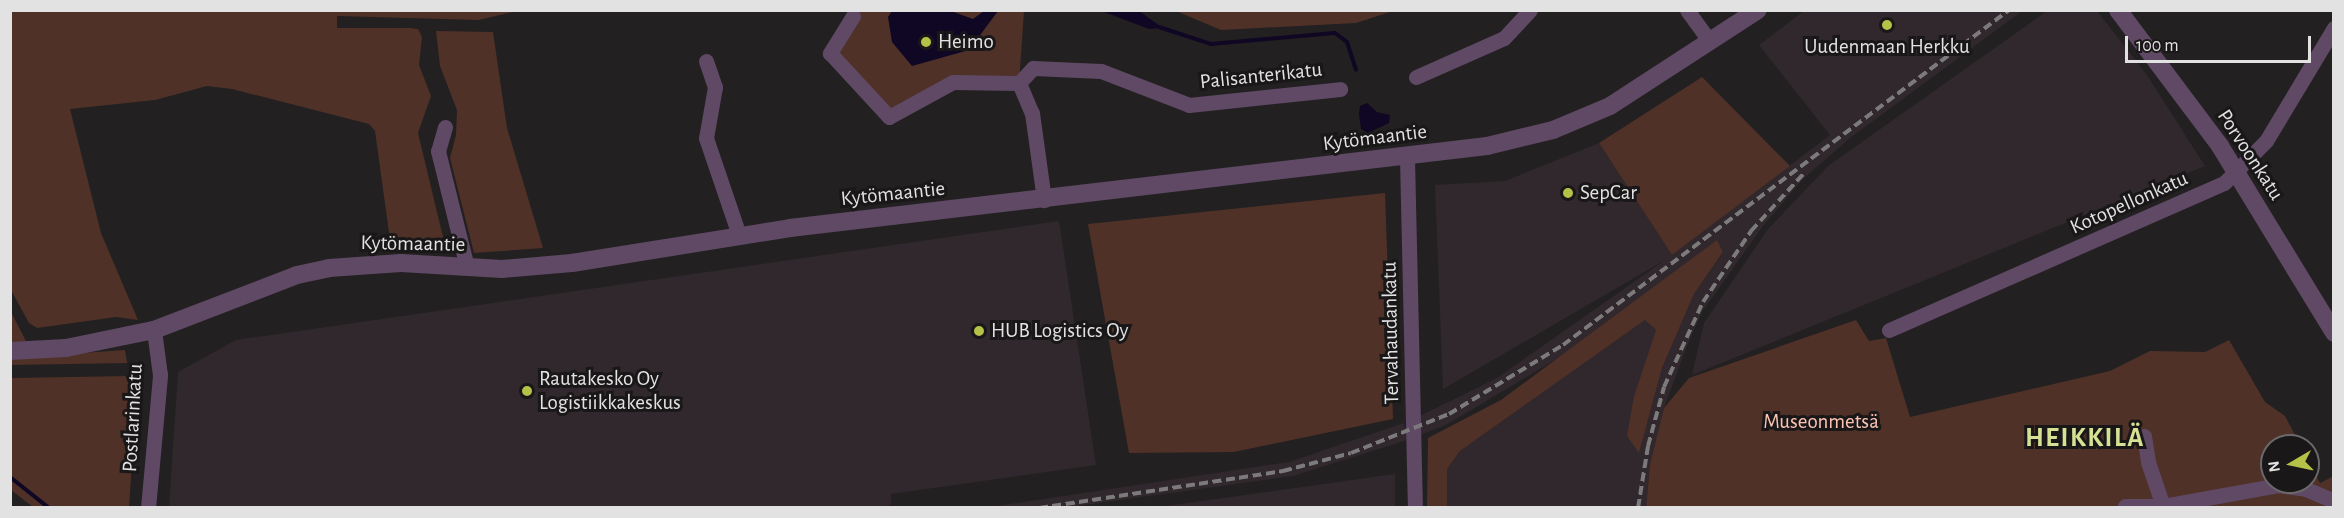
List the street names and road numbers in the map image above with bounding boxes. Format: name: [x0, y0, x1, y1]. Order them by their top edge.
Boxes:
street label: Palisanterikatu: [1199, 57, 1323, 95]
street label: Porvoonkatu: [2211, 105, 2289, 205]
street label: Kytömaantie: [1322, 119, 1428, 157]
street label: Kotopellonkatu: [2066, 166, 2192, 240]
street label: Kytömaantie: [840, 176, 946, 212]
street label: Kytömaantie: [360, 230, 466, 258]
street label: Tervahaudankatu: [1377, 261, 1405, 405]
street label: Postlarinkatu: [118, 363, 148, 473]

